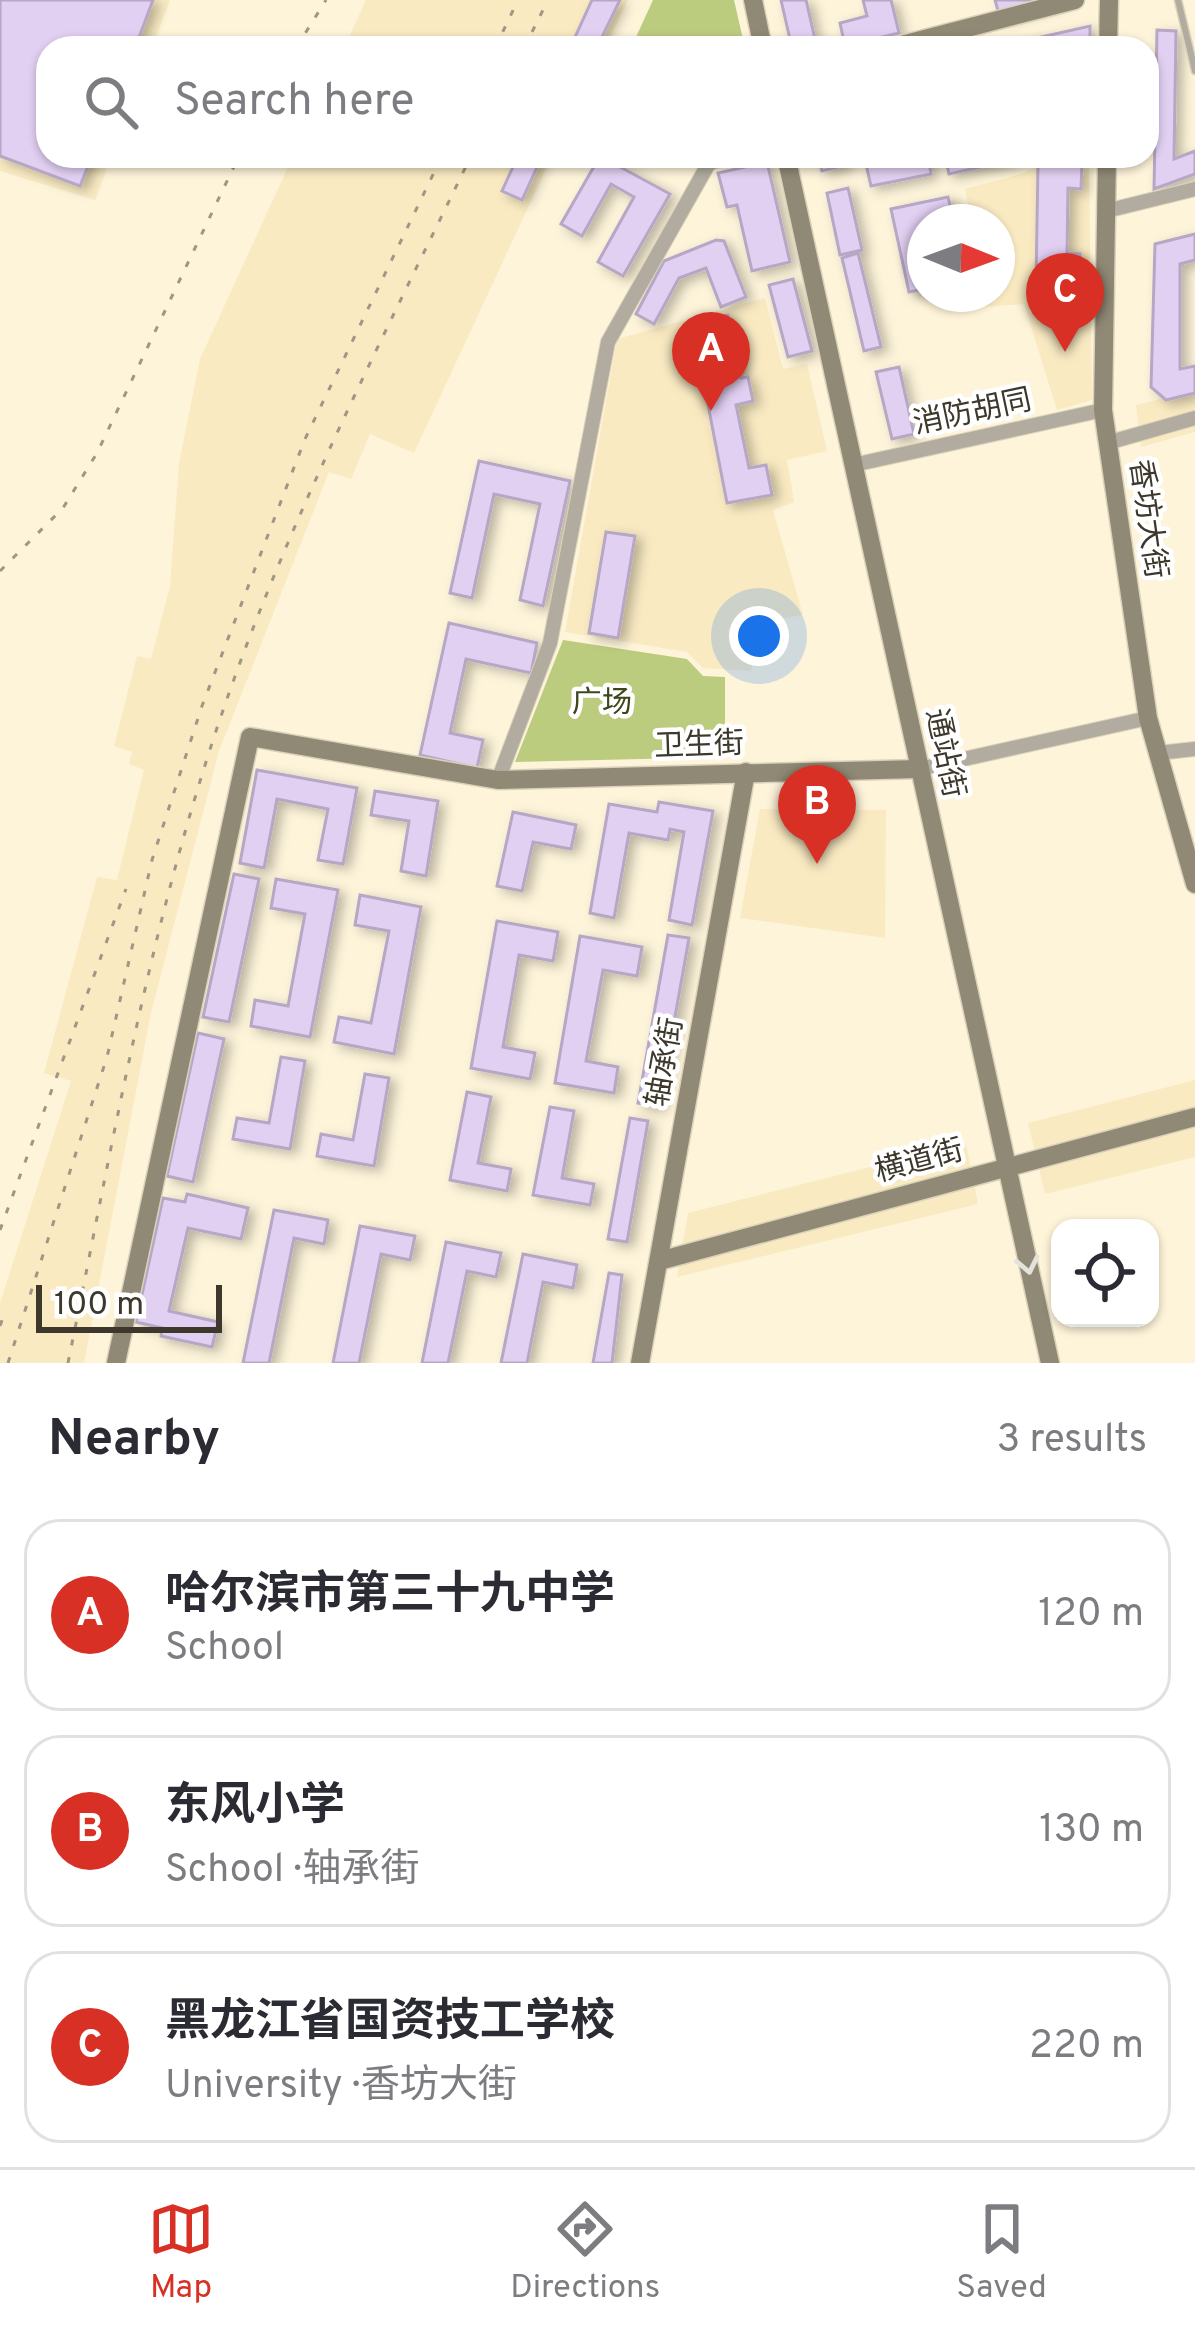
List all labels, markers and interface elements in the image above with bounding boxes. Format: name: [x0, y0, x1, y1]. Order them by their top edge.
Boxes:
search box: [36, 36, 1159, 168]
icon: search: [78, 69, 144, 135]
text: Search here: [174, 74, 414, 131]
north arrow: [907, 204, 1015, 312]
pin: C: [1026, 253, 1104, 352]
pin: A: [672, 312, 750, 411]
street label: 消防胡同: [910, 383, 1035, 444]
street label: 香坊大街: [1120, 457, 1173, 581]
your location: [729, 606, 789, 666]
park label: 广场: [572, 686, 632, 723]
street label: 通站街: [916, 706, 971, 801]
street label: 卫生街: [653, 726, 745, 767]
pin: B: [778, 765, 856, 864]
street label: 轴承街: [640, 1015, 692, 1110]
street label: 横道街: [871, 1133, 968, 1192]
map controls: [1051, 1219, 1159, 1327]
button: locate: [1051, 1219, 1159, 1327]
one-way arrow: [1014, 1255, 1039, 1275]
scale bar: [36, 1279, 222, 1332]
text: 100 m: [54, 1285, 144, 1327]
text: Nearby: [48, 1409, 220, 1474]
text: 3 results: [997, 1417, 1147, 1466]
text: 哈尔滨市第三十九中学: [165, 1568, 615, 1625]
text: A: [76, 1591, 104, 1640]
text: 120 m: [1038, 1591, 1144, 1640]
text: School: [165, 1625, 284, 1674]
text: 东风小学: [165, 1779, 345, 1836]
text: B: [77, 1807, 103, 1856]
text: 130 m: [1039, 1807, 1144, 1856]
text: School · 轴承街: [165, 1847, 419, 1896]
text: 黑龙江省国资技工学校: [165, 1995, 615, 2052]
text: C: [78, 2023, 102, 2072]
text: 220 m: [1029, 2023, 1144, 2072]
text: University · 香坊大街: [165, 2063, 517, 2112]
tab: Map: [148, 2196, 214, 2310]
tab: Directions: [510, 2196, 660, 2310]
tab: Saved: [956, 2196, 1047, 2310]

